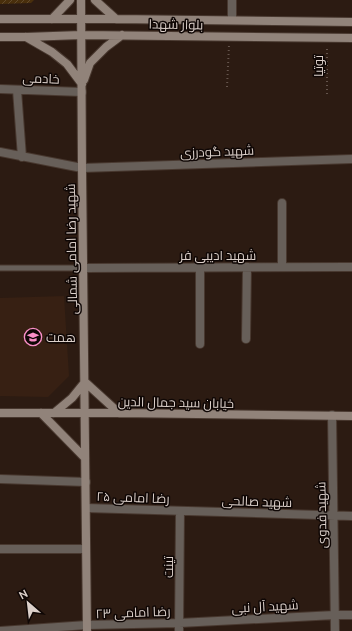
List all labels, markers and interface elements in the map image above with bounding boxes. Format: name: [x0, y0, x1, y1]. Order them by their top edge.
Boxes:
street label: بلوار شهدا: [149, 17, 203, 32]
street label: توتیا: [311, 54, 326, 77]
street label: خادمی: [22, 70, 60, 87]
street label: شهید گودرزی: [180, 143, 254, 160]
street label: شهید رضا امامی شمالی: [63, 183, 80, 315]
street label: شهید ادیبی فر: [179, 248, 256, 263]
school or university icon: همت: [23, 327, 43, 347]
place label: همت: [46, 330, 76, 344]
street label: خیابان سید جمال الدین: [118, 394, 234, 412]
street label: شهید فدوی: [313, 482, 330, 548]
street label: رضا امامی ۲۵: [96, 489, 170, 506]
street label: شهید صالحی: [221, 493, 292, 510]
street label: تینت: [161, 556, 176, 578]
north arrow: [8, 583, 48, 623]
text: N: [17, 587, 30, 601]
street label: شهید آل نبی: [231, 597, 299, 617]
street label: رضا امامی ۲۳: [95, 604, 171, 621]

